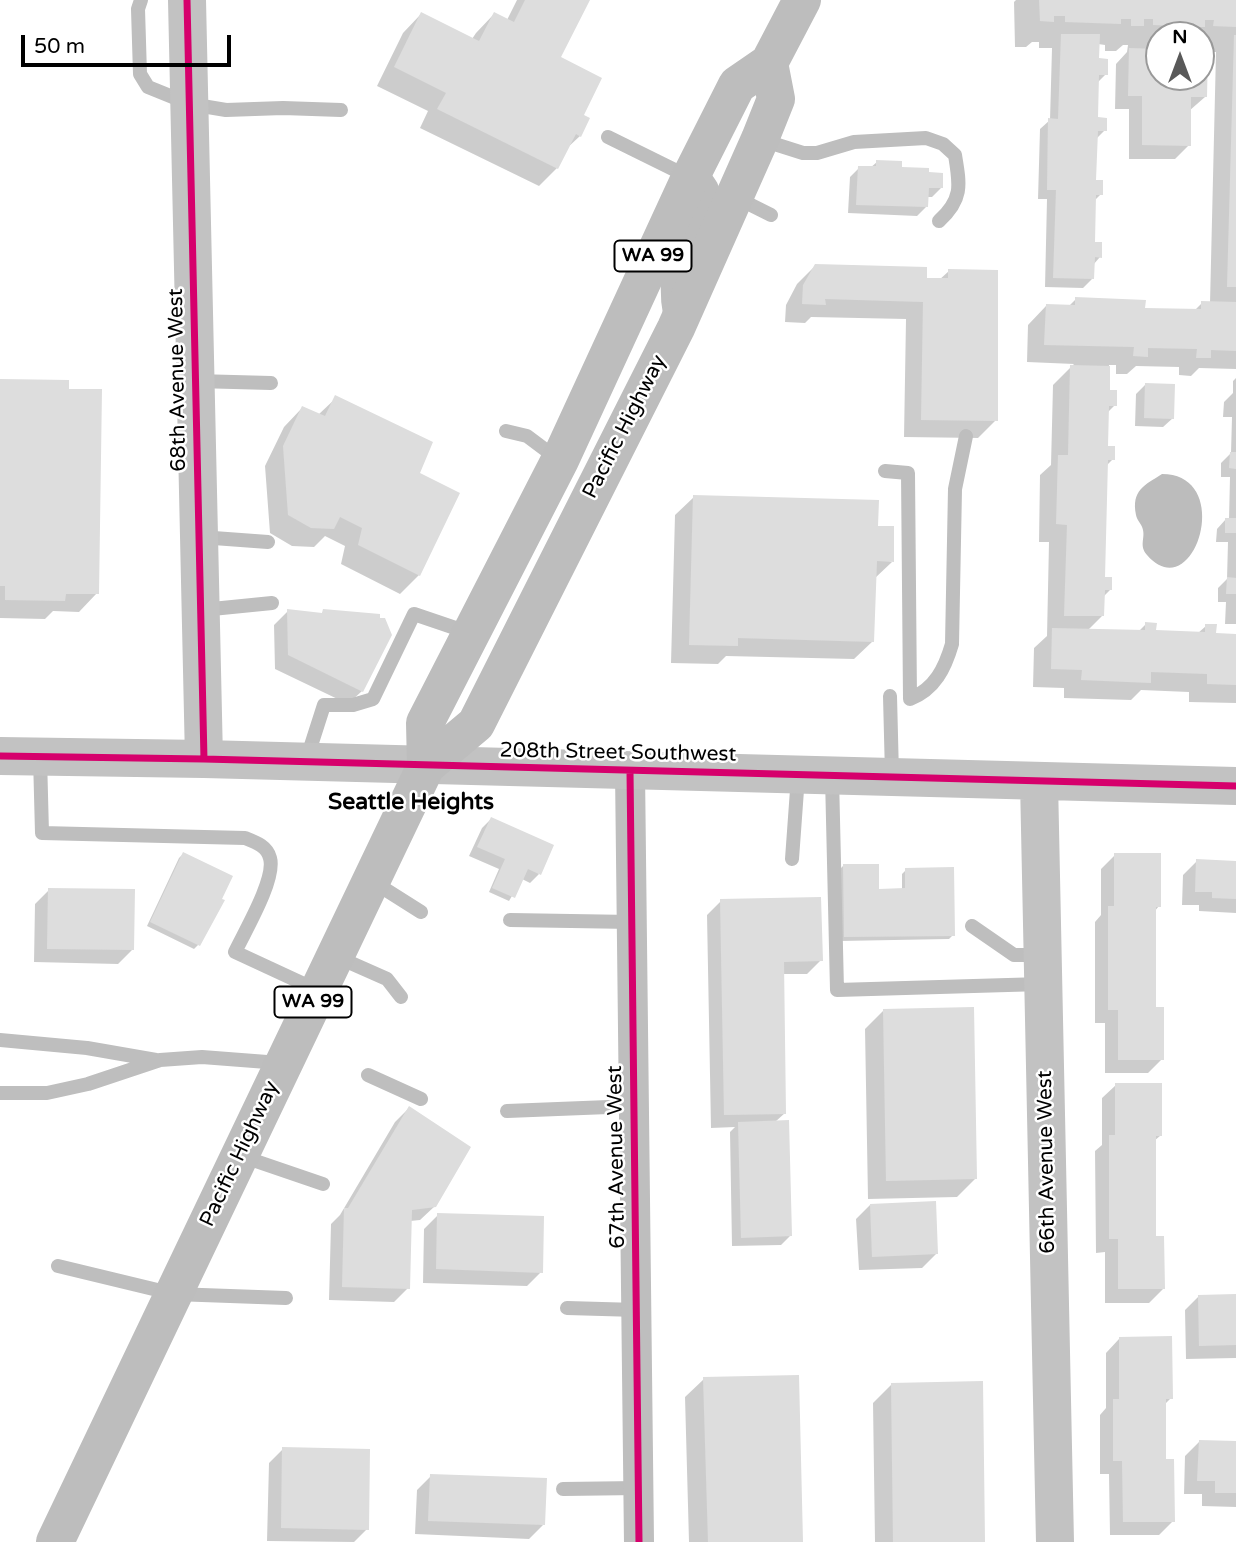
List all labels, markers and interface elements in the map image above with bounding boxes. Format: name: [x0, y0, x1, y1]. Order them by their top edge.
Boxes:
scale bar: [24, 21, 234, 65]
north arrow: [1145, 21, 1215, 91]
text: N: [1172, 26, 1188, 48]
text: 50 m: [34, 34, 85, 59]
road number: WA 99: [614, 240, 692, 272]
street label: 68th Avenue West: [164, 288, 192, 472]
street label: Pacific Highway: [578, 351, 672, 503]
street label: 208th Street Southwest: [499, 738, 737, 768]
district label: Seattle Heights: [328, 789, 494, 817]
road number: WA 99: [274, 986, 352, 1018]
street label: 67th Avenue West: [603, 1065, 631, 1249]
street label: 66th Avenue West: [1033, 1070, 1061, 1254]
street label: Pacific Highway: [195, 1077, 285, 1231]

